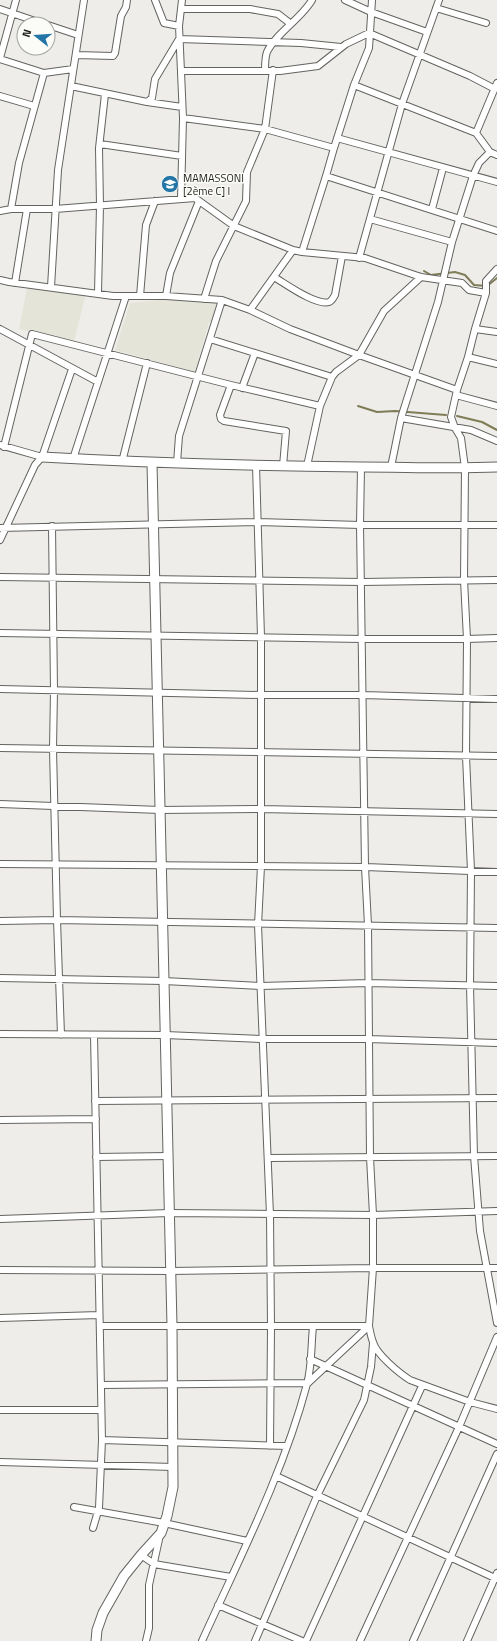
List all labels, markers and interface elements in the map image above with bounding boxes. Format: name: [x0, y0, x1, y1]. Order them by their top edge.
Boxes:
north arrow: [16, 16, 56, 56]
text: N: [18, 27, 35, 39]
place label: MAMASSONI [2ème C] I: [183, 170, 244, 199]
school or university icon: MAMASSONI [2ème C] I: [160, 174, 180, 194]

